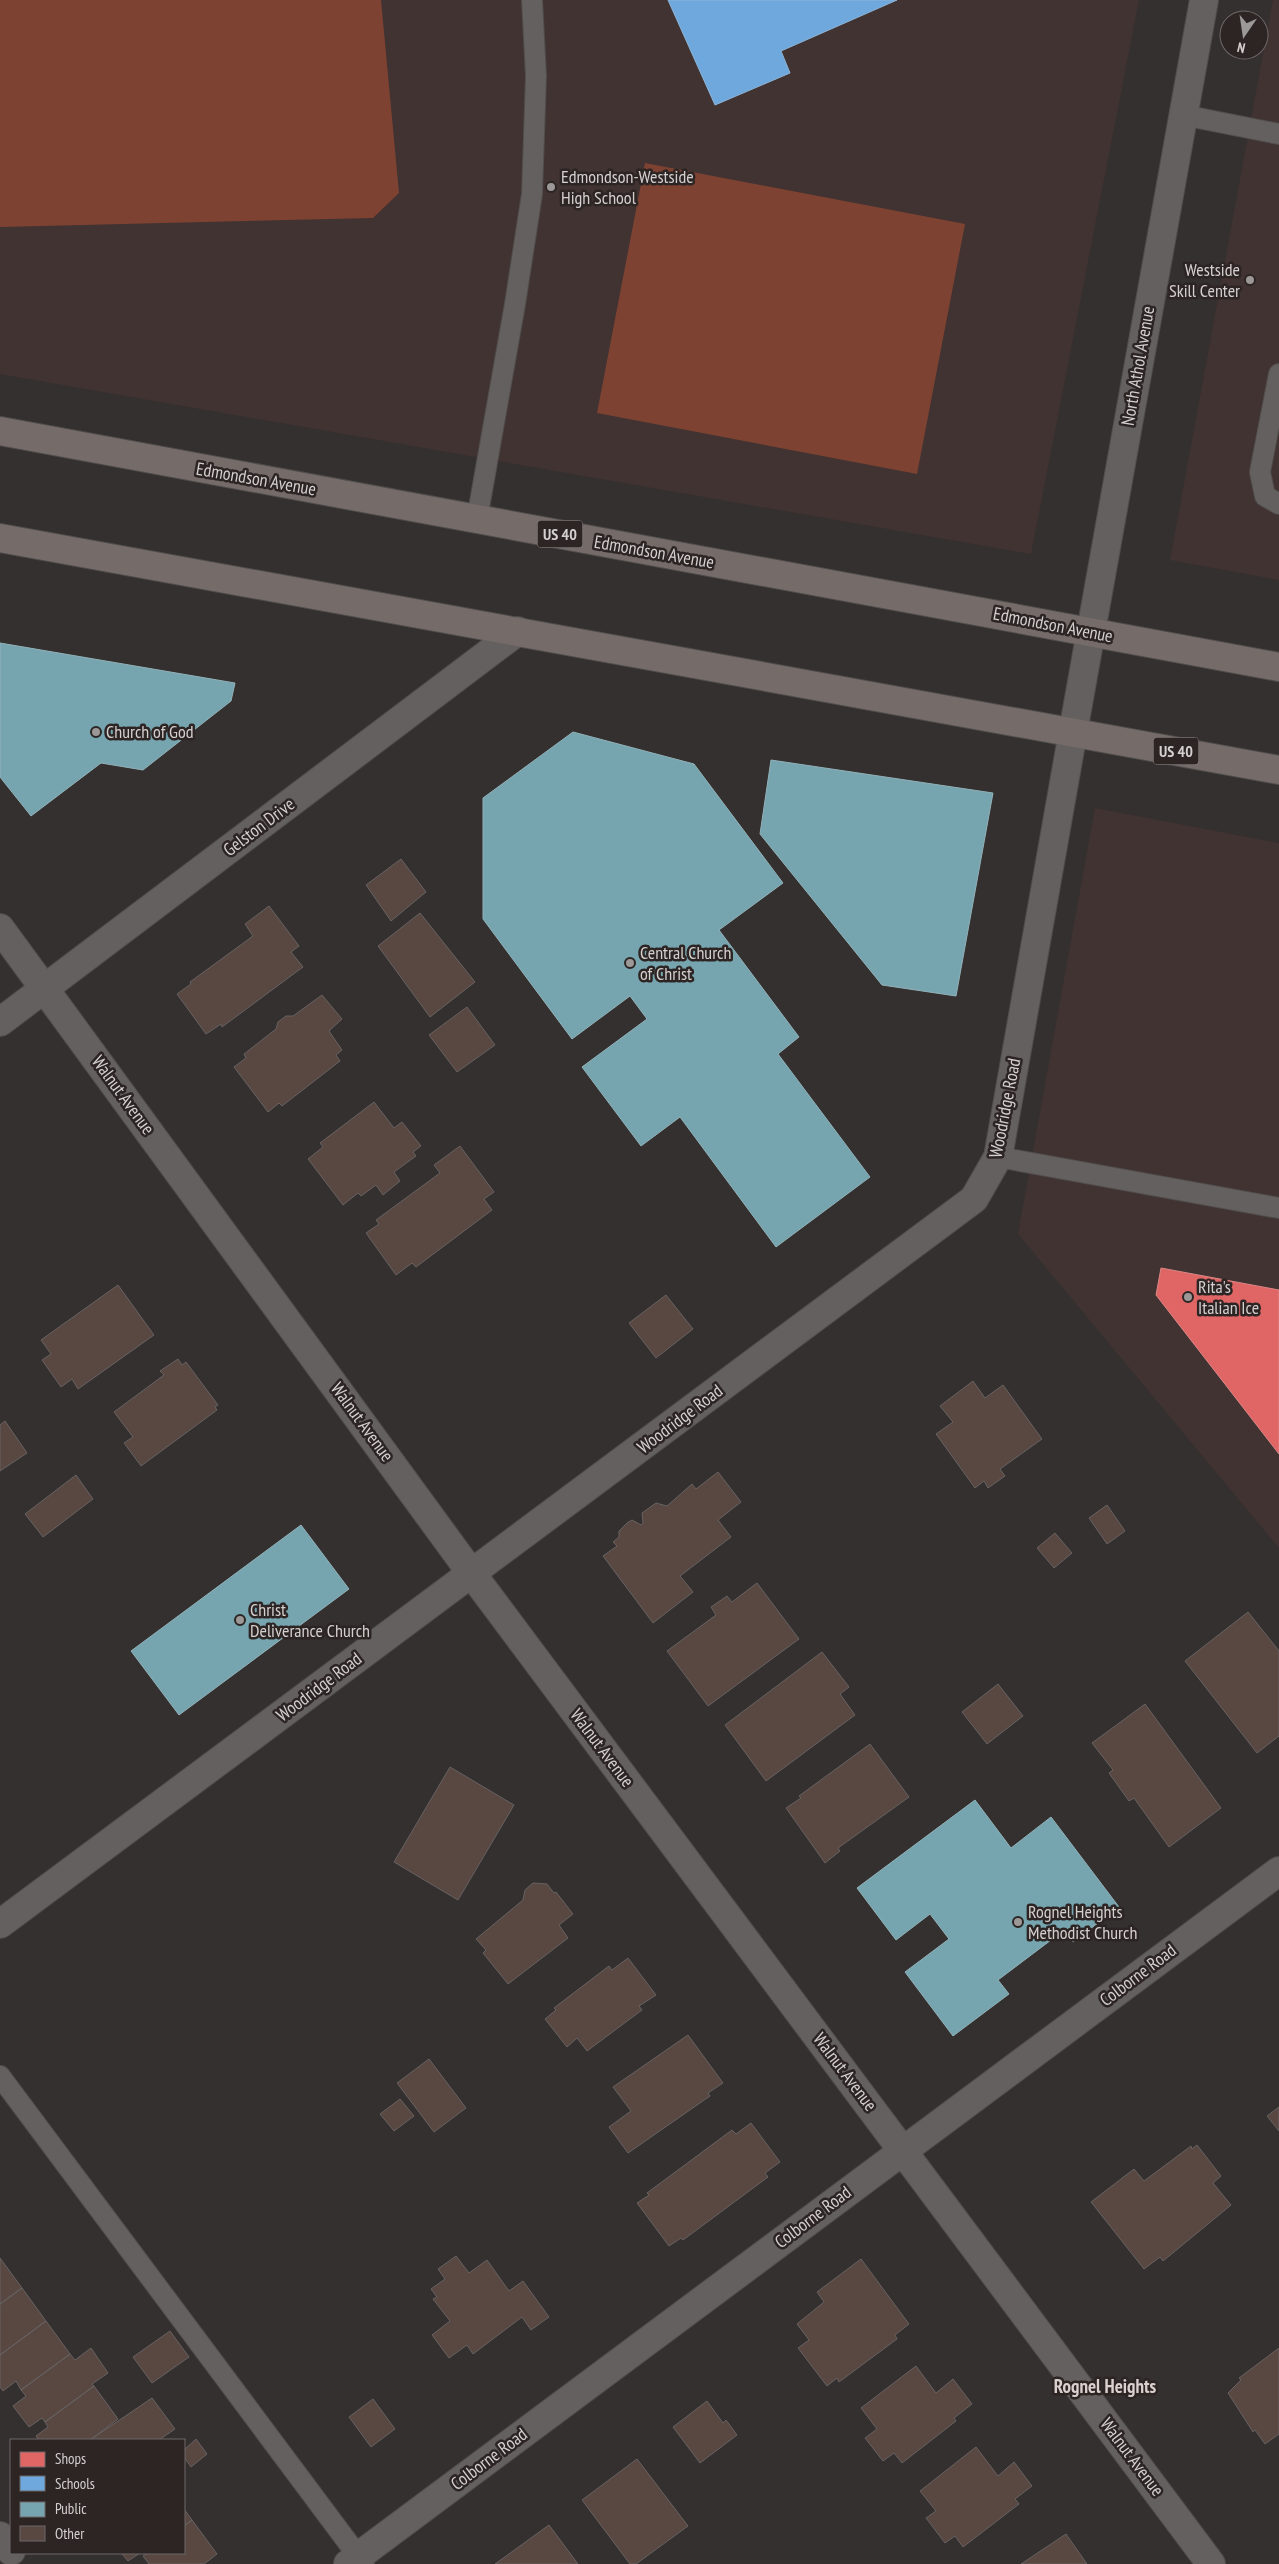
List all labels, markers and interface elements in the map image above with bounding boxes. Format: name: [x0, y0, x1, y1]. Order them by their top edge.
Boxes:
north arrow: [1219, 10, 1269, 60]
text: N: [1235, 38, 1247, 57]
place label: Edmondson-Westside High School: [561, 165, 694, 209]
marker: Edmondson-Westside High School: [545, 181, 557, 193]
place label: Westside Skill Center: [1169, 258, 1240, 302]
marker: Westside Skill Center: [1244, 274, 1256, 286]
street label: North Athol Avenue: [1116, 304, 1159, 427]
street label: Edmondson Avenue: [194, 457, 318, 500]
road number: US 40: [538, 520, 582, 548]
street label: Edmondson Avenue: [592, 530, 716, 573]
street label: Edmondson Avenue: [991, 602, 1115, 647]
place label: Church of God: [106, 720, 194, 743]
marker: Church of God: [90, 726, 102, 738]
road number: US 40: [1154, 738, 1198, 764]
street label: Gelston Drive: [218, 792, 299, 861]
place label: Central Church of Christ: [640, 941, 731, 985]
marker: Central Church of Christ: [624, 957, 636, 969]
street label: Walnut Avenue: [87, 1051, 160, 1139]
street label: Woodridge Road: [984, 1056, 1025, 1160]
place label: Rita's Italian Ice: [1198, 1275, 1259, 1319]
marker: Rita's Italian Ice: [1182, 1291, 1194, 1303]
street label: Walnut Avenue: [326, 1378, 399, 1466]
street label: Woodridge Road: [632, 1379, 727, 1458]
place label: Christ Deliverance Church: [250, 1598, 370, 1642]
marker: Christ Deliverance Church: [234, 1614, 246, 1626]
street label: Woodridge Road: [271, 1647, 366, 1726]
street label: Walnut Avenue: [565, 1704, 639, 1792]
place label: Rognel Heights Methodist Church: [1028, 1900, 1137, 1944]
marker: Rognel Heights Methodist Church: [1012, 1916, 1024, 1928]
street label: Colborne Road: [1095, 1938, 1181, 2011]
street label: Walnut Avenue: [808, 2028, 882, 2116]
street label: Colborne Road: [770, 2180, 856, 2253]
district label: Rognel Heights: [1054, 2374, 1157, 2398]
street label: Walnut Avenue: [1095, 2413, 1169, 2501]
street label: Colborne Road: [446, 2422, 532, 2495]
legend: [10, 2439, 185, 2554]
text: Shops: [55, 2449, 86, 2468]
text: Schools: [55, 2474, 95, 2493]
text: Public: [55, 2499, 87, 2518]
text: Other: [55, 2524, 85, 2543]

